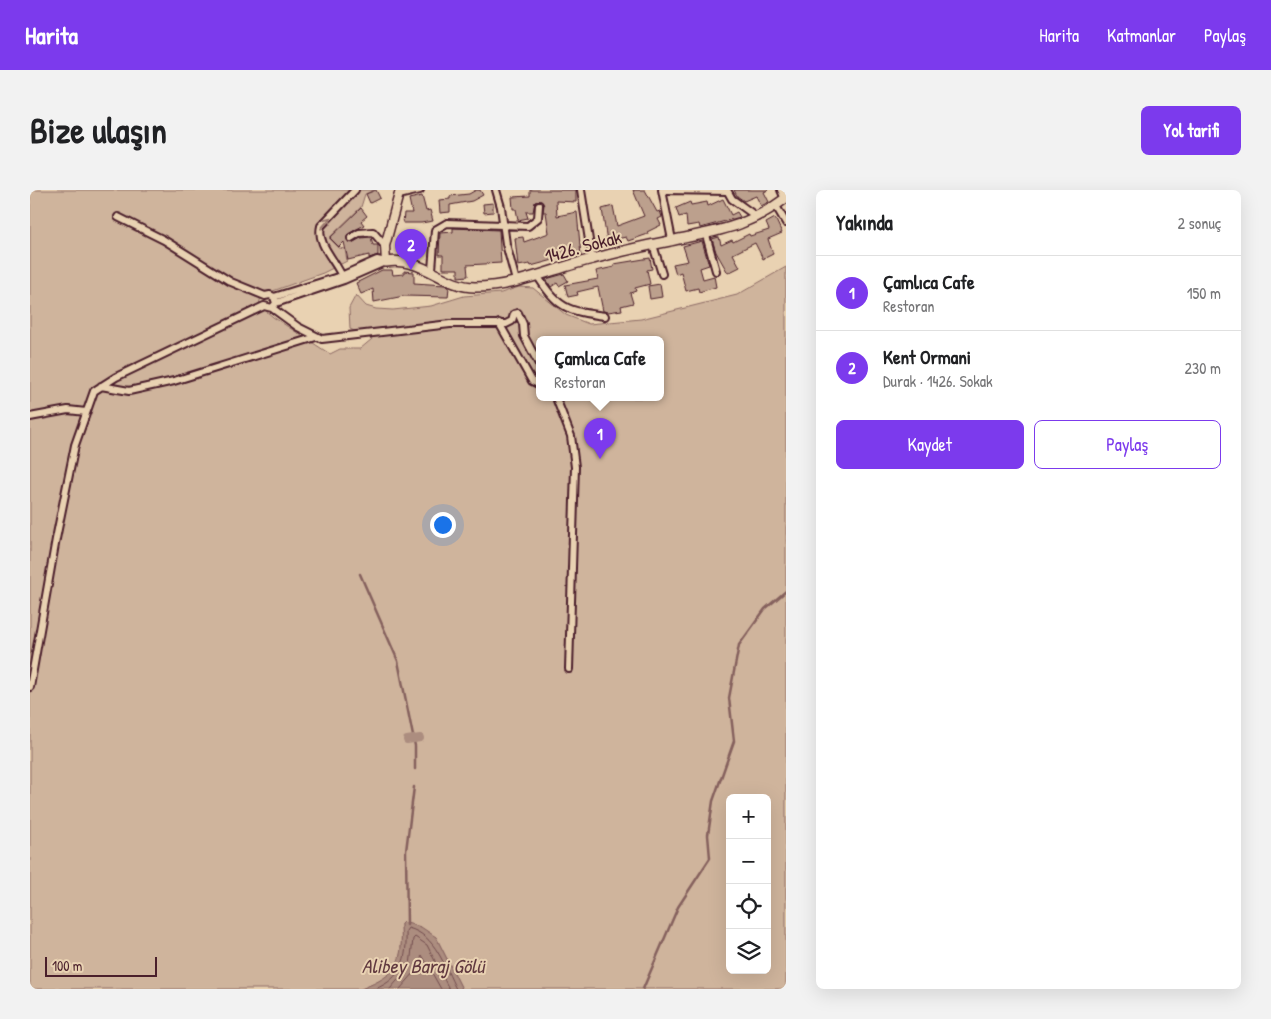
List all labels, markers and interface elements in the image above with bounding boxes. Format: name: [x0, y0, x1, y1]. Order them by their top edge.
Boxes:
text: Harita: [25, 19, 78, 51]
text: Harita: [1039, 23, 1079, 48]
text: Katmanlar: [1107, 23, 1176, 48]
text: Paylaş: [1204, 23, 1246, 48]
button: Yol tarifi: [1141, 106, 1241, 155]
text: Bize ulaşın: [30, 107, 167, 154]
text: Yakında: [836, 208, 893, 237]
text: 2 sonuç: [1177, 212, 1221, 234]
one-way arrow: [320, 216, 331, 229]
street label: 1426. Sokak: [542, 223, 624, 269]
pin: 2: [395, 229, 427, 270]
text: Çamlıca Cafe: [883, 269, 975, 295]
text: 1: [849, 282, 855, 304]
text: 150 m: [1187, 282, 1221, 304]
text: Restoran: [883, 295, 934, 317]
popup: [536, 336, 664, 401]
text: Kent Ormani: [883, 344, 971, 370]
text: Çamlıca Cafe: [554, 345, 646, 371]
text: 2: [848, 357, 856, 379]
text: 230 m: [1185, 357, 1221, 379]
text: Durak · 1426. Sokak: [883, 370, 993, 392]
text: Restoran: [554, 371, 606, 393]
pin: 1: [584, 418, 616, 459]
button: Kaydet: [836, 420, 1024, 469]
button: Paylaş: [1034, 420, 1221, 469]
your location: [430, 512, 456, 538]
map controls: [726, 794, 771, 974]
button: +: [726, 794, 771, 839]
button: −: [726, 839, 771, 884]
button: locate: [726, 884, 771, 929]
button: layers: [726, 929, 771, 974]
water label: Alibey Baraj Gölü: [362, 952, 486, 980]
scale bar: [45, 954, 158, 977]
text: 100 m: [52, 956, 82, 975]

